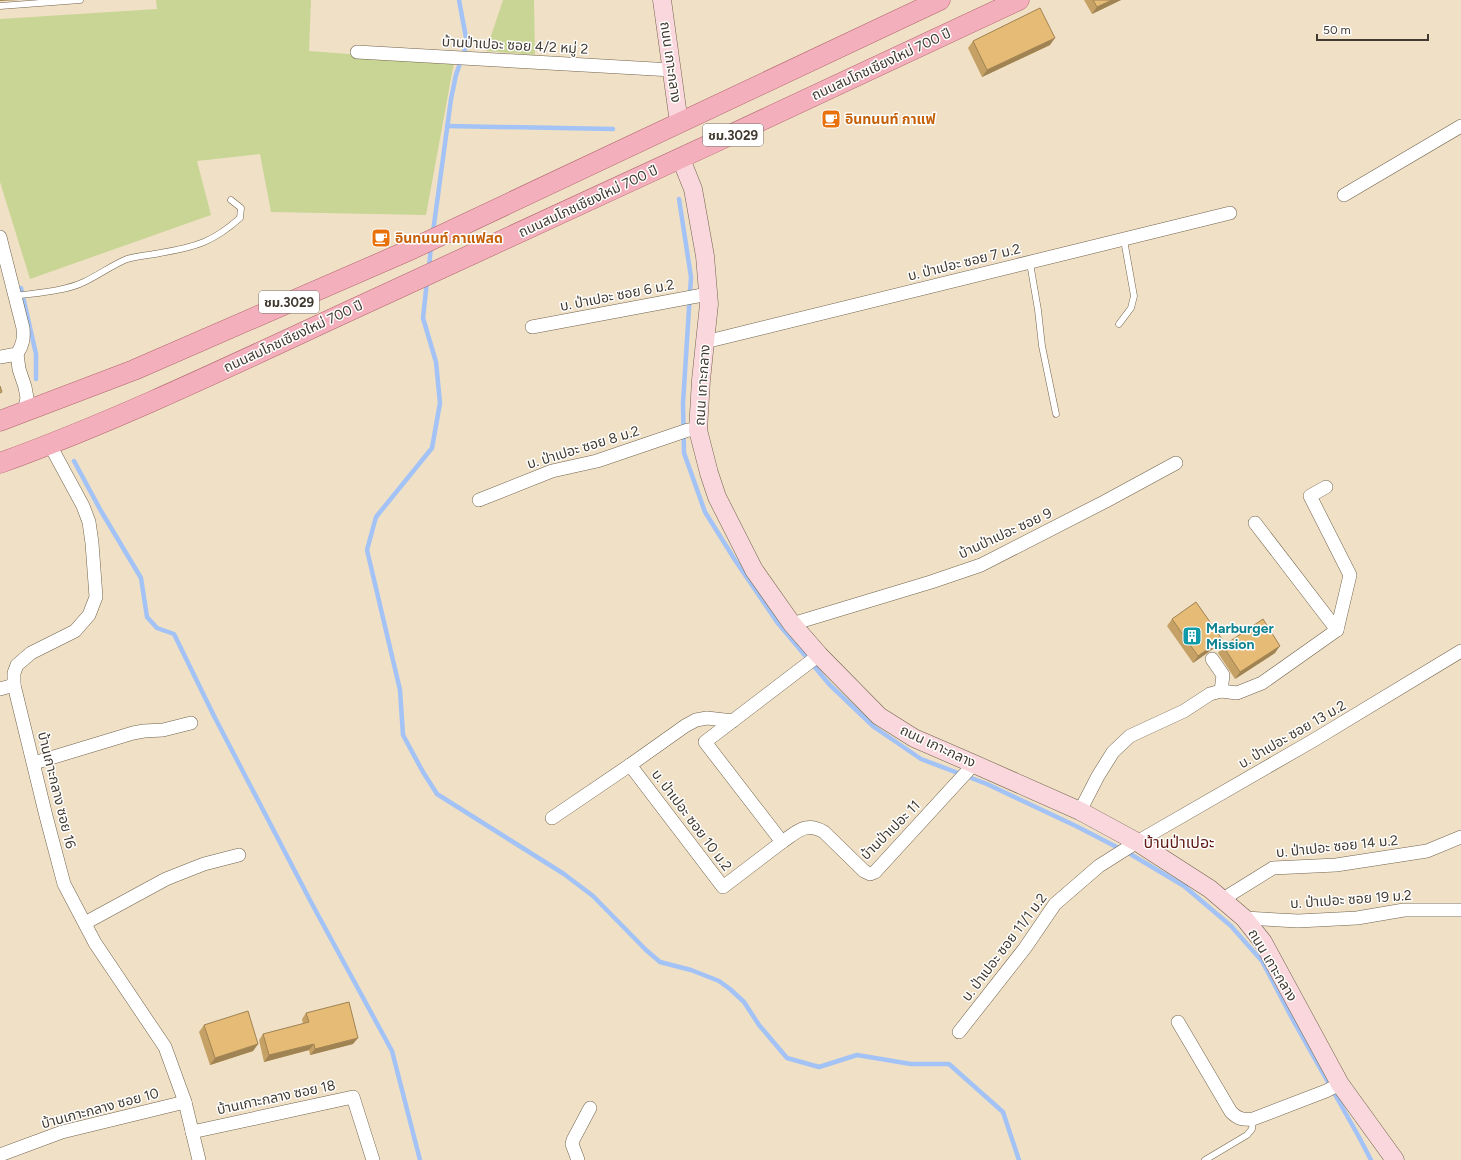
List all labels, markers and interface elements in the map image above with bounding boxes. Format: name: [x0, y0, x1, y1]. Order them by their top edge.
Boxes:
scale bar: [1317, 16, 1428, 42]
street label: ถนน เกาะกลาง: [656, 20, 685, 104]
text: 50 m: [1323, 23, 1351, 37]
street label: ถนนสมโภชเชียงใหม่ 700 ปี: [809, 25, 954, 104]
street label: บ้านป่าเปอะ ซอย 4/2 หมู่ 2: [441, 33, 589, 58]
cafe icon: อินทนนท์ กาแฟ: [820, 108, 842, 130]
place label: อินทนนท์ กาแฟ: [845, 111, 935, 128]
road number: ชม.3029: [703, 124, 763, 146]
street label: ถนนสมโภชเชียงใหม่ 700 ปี: [516, 162, 661, 241]
cafe icon: อินทนนท์ กาแฟสด: [370, 227, 392, 249]
place label: อินทนนท์ กาแฟสด: [395, 230, 503, 247]
street label: บ. ป่าเปอะ ซอย 7 ม.2: [906, 240, 1022, 285]
street label: บ. ป่าเปอะ ซอย 6 ม.2: [559, 276, 676, 315]
road number: ชม.3029: [259, 291, 319, 313]
street label: ถนนสมโภชเชียงใหม่ 700 ปี: [221, 297, 366, 376]
street label: ถนน เกาะกลาง: [691, 344, 714, 426]
street label: บ. ป่าเปอะ ซอย 8 ม.2: [525, 422, 641, 473]
street label: บ้านป่าเปอะ ซอย 9: [956, 504, 1055, 563]
place label: Marburger Mission: [1206, 620, 1275, 653]
building icon: Marburger Mission: [1181, 625, 1203, 647]
street label: บ. ป่าเปอะ ซอย 13 ม.2: [1235, 697, 1349, 772]
street label: ถนน เกาะกลาง: [897, 722, 978, 771]
street label: บ้านเกาะกลาง ซอย 16: [34, 730, 79, 850]
street label: บ. ป่าเปอะ ซอย 10 ม.2: [648, 766, 735, 874]
street label: บ้านป่าเปอะ 11: [857, 797, 924, 864]
street label: บ. ป่าเปอะ ซอย 14 ม.2: [1275, 832, 1399, 861]
district label: บ้านป่าเปอะ: [1144, 833, 1214, 852]
street label: บ. ป่าเปอะ ซอย 19 ม.2: [1290, 887, 1412, 912]
street label: บ. ป่าเปอะ ซอย 11/1 ม.2: [958, 890, 1051, 1005]
street label: ถนน เกาะกลาง: [1244, 926, 1301, 1005]
street label: บ้านเกาะกลาง ซอย 18: [215, 1077, 337, 1118]
street label: บ้านเกาะกลาง ซอย 10: [39, 1085, 161, 1132]

